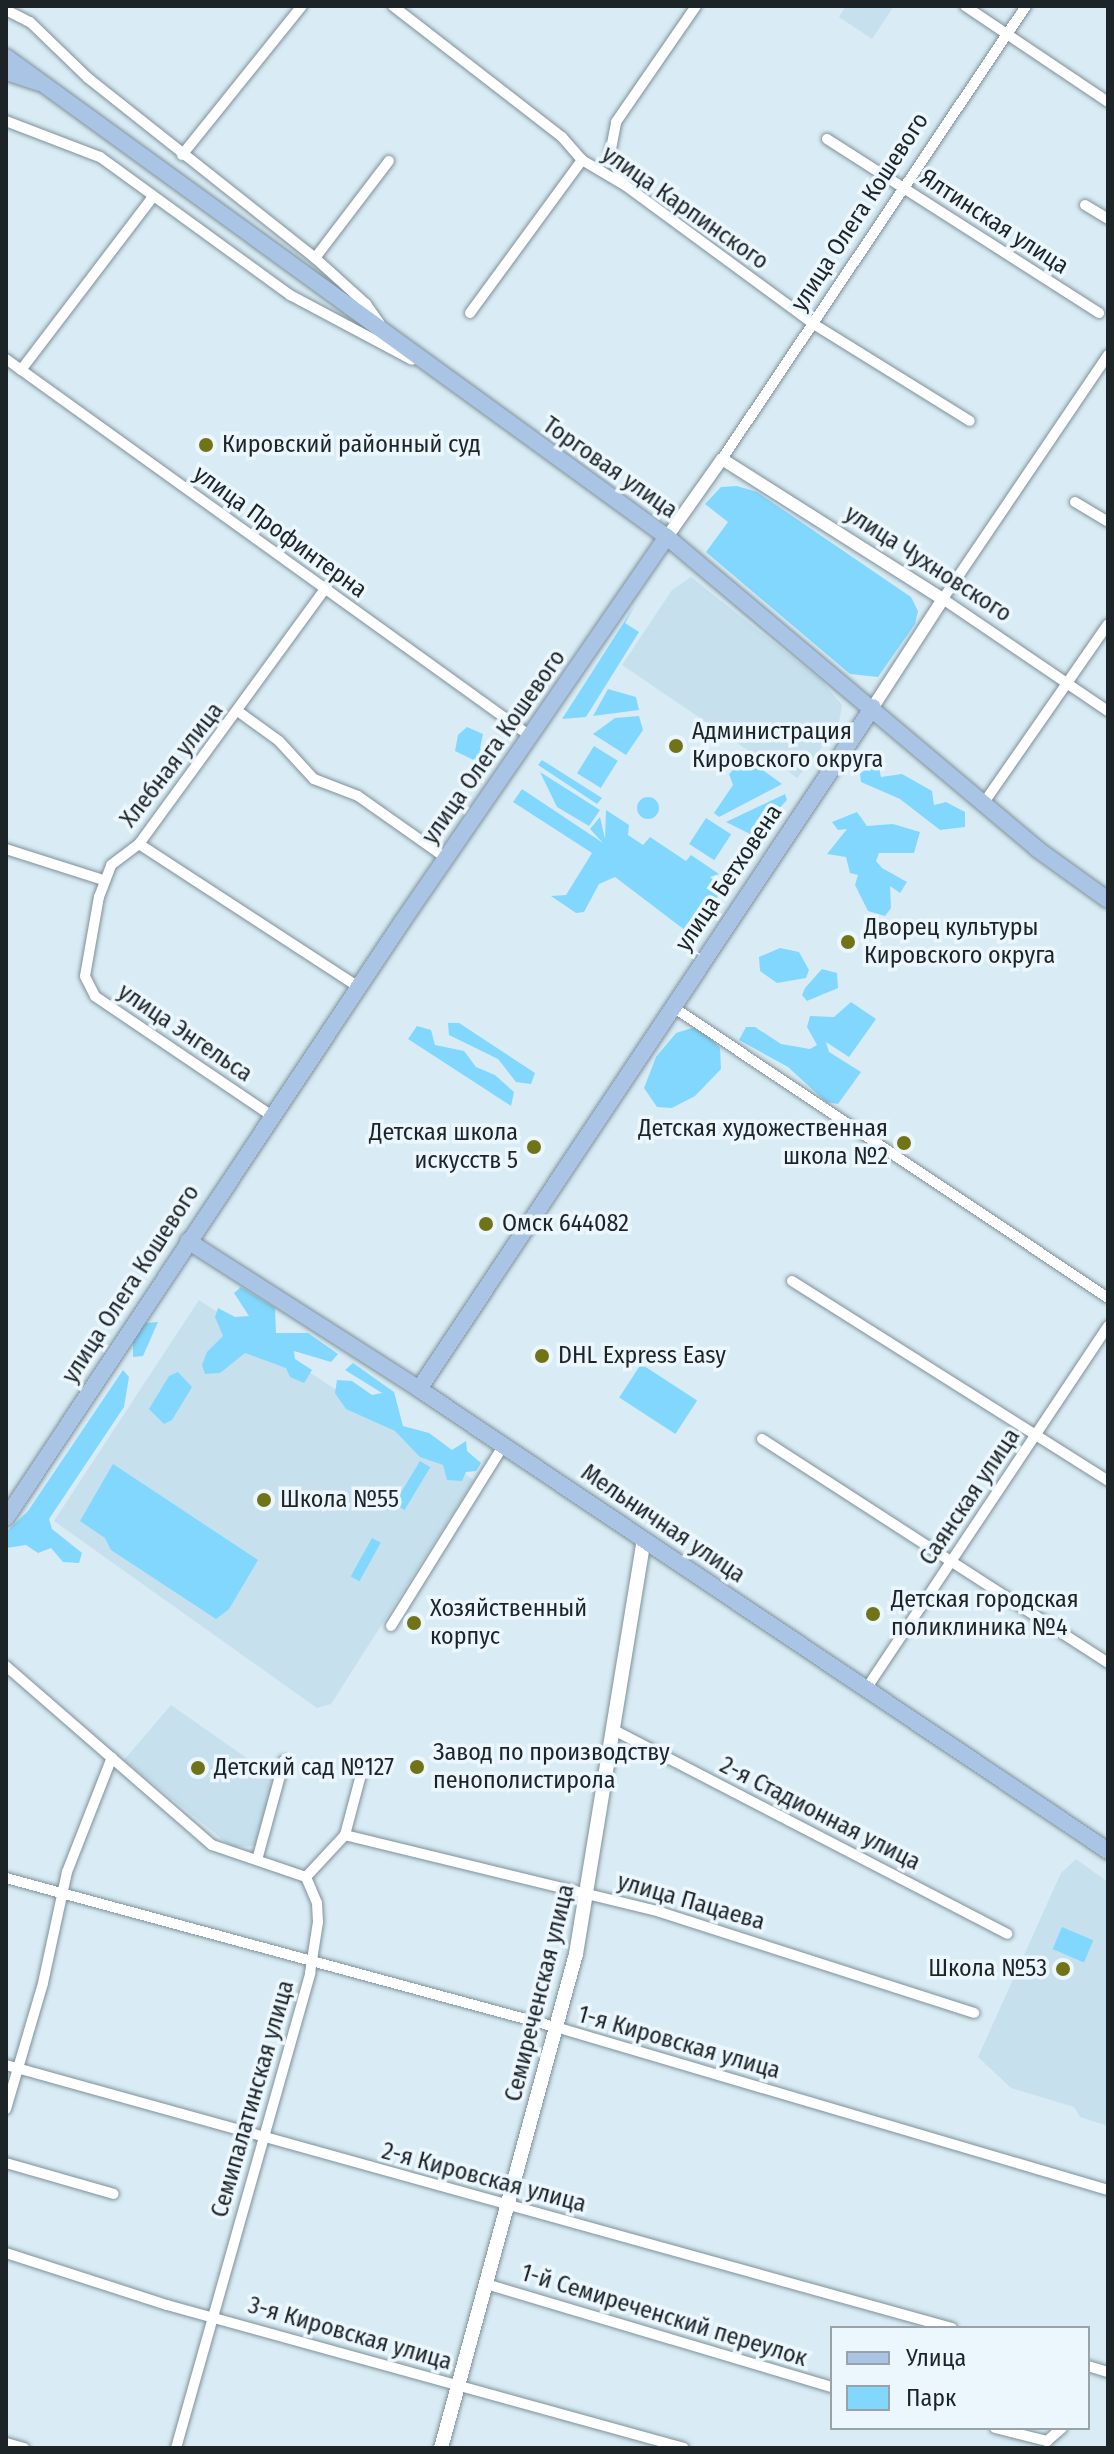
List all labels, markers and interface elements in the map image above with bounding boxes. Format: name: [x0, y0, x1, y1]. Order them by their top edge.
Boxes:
street label: улица Олега Кошевого: [785, 107, 935, 317]
street label: улица Карпинского: [596, 140, 774, 276]
street label: Ялтинская улица: [914, 163, 1074, 281]
street label: Торговая улица: [537, 411, 683, 525]
place label: Кировский районный суд: [222, 431, 481, 459]
marker: Кировский районный суд: [197, 436, 215, 454]
street label: улица Профинтерна: [188, 459, 372, 605]
street label: улица Чухновского: [839, 499, 1017, 629]
street label: улица Олега Кошевого: [416, 644, 572, 850]
street label: Хлебная улица: [114, 697, 230, 833]
place label: Администрация Кировского округа: [692, 718, 883, 774]
marker: Администрация Кировского округа: [667, 737, 685, 755]
street label: улица Бетховена: [669, 799, 789, 957]
place label: Дворец культуры Кировского округа: [864, 914, 1055, 970]
marker: Дворец культуры Кировского округа: [839, 933, 857, 951]
street label: улица Энгельса: [112, 978, 258, 1088]
place label: Детская художественная школа №2: [638, 1115, 888, 1171]
place label: Детская школа искусств 5: [369, 1119, 518, 1175]
marker: Детская художественная школа №2: [895, 1134, 913, 1152]
marker: Детская школа искусств 5: [525, 1138, 543, 1156]
street label: улица Олега Кошевого: [56, 1179, 206, 1389]
place label: Омск 644082: [502, 1210, 629, 1238]
marker: Омск 644082: [477, 1215, 495, 1233]
place label: DHL Express Easy: [558, 1342, 726, 1370]
marker: DHL Express Easy: [533, 1347, 551, 1365]
street label: Саянская улица: [914, 1423, 1026, 1571]
street label: Мельничная улица: [575, 1458, 751, 1590]
place label: Школа №55: [280, 1486, 399, 1514]
marker: Школа №55: [255, 1491, 273, 1509]
place label: Детская городская поликлиника №4: [891, 1586, 1079, 1642]
place label: Хозяйственный корпус: [430, 1595, 587, 1651]
marker: Детская городская поликлиника №4: [862, 1603, 884, 1625]
marker: Хозяйственный корпус: [405, 1614, 423, 1632]
place label: Завод по производству пенополистирола: [433, 1739, 670, 1795]
street label: 2-я Стадионная улица: [715, 1751, 925, 1877]
place label: Детский сад №127: [214, 1754, 394, 1782]
marker: Завод по производству пенополистирола: [408, 1758, 426, 1776]
marker: Детский сад №127: [189, 1759, 207, 1777]
street label: улица Пацаева: [614, 1867, 768, 1937]
street label: Семиреченская улица: [499, 1881, 581, 2105]
place label: Школа №53: [928, 1955, 1047, 1983]
marker: Школа №53: [1054, 1960, 1072, 1978]
street label: Семипалатинская улица: [205, 1977, 301, 2221]
street label: 1-я Кировская улица: [575, 2000, 783, 2086]
street label: 2-я Кировская улица: [379, 2137, 589, 2219]
street label: 1-й Семиреченский переулок: [517, 2259, 811, 2373]
street label: 3-я Кировская улица: [245, 2291, 455, 2377]
legend: [830, 2326, 1090, 2430]
text: Улица: [906, 2344, 966, 2372]
text: Парк: [906, 2384, 956, 2412]

